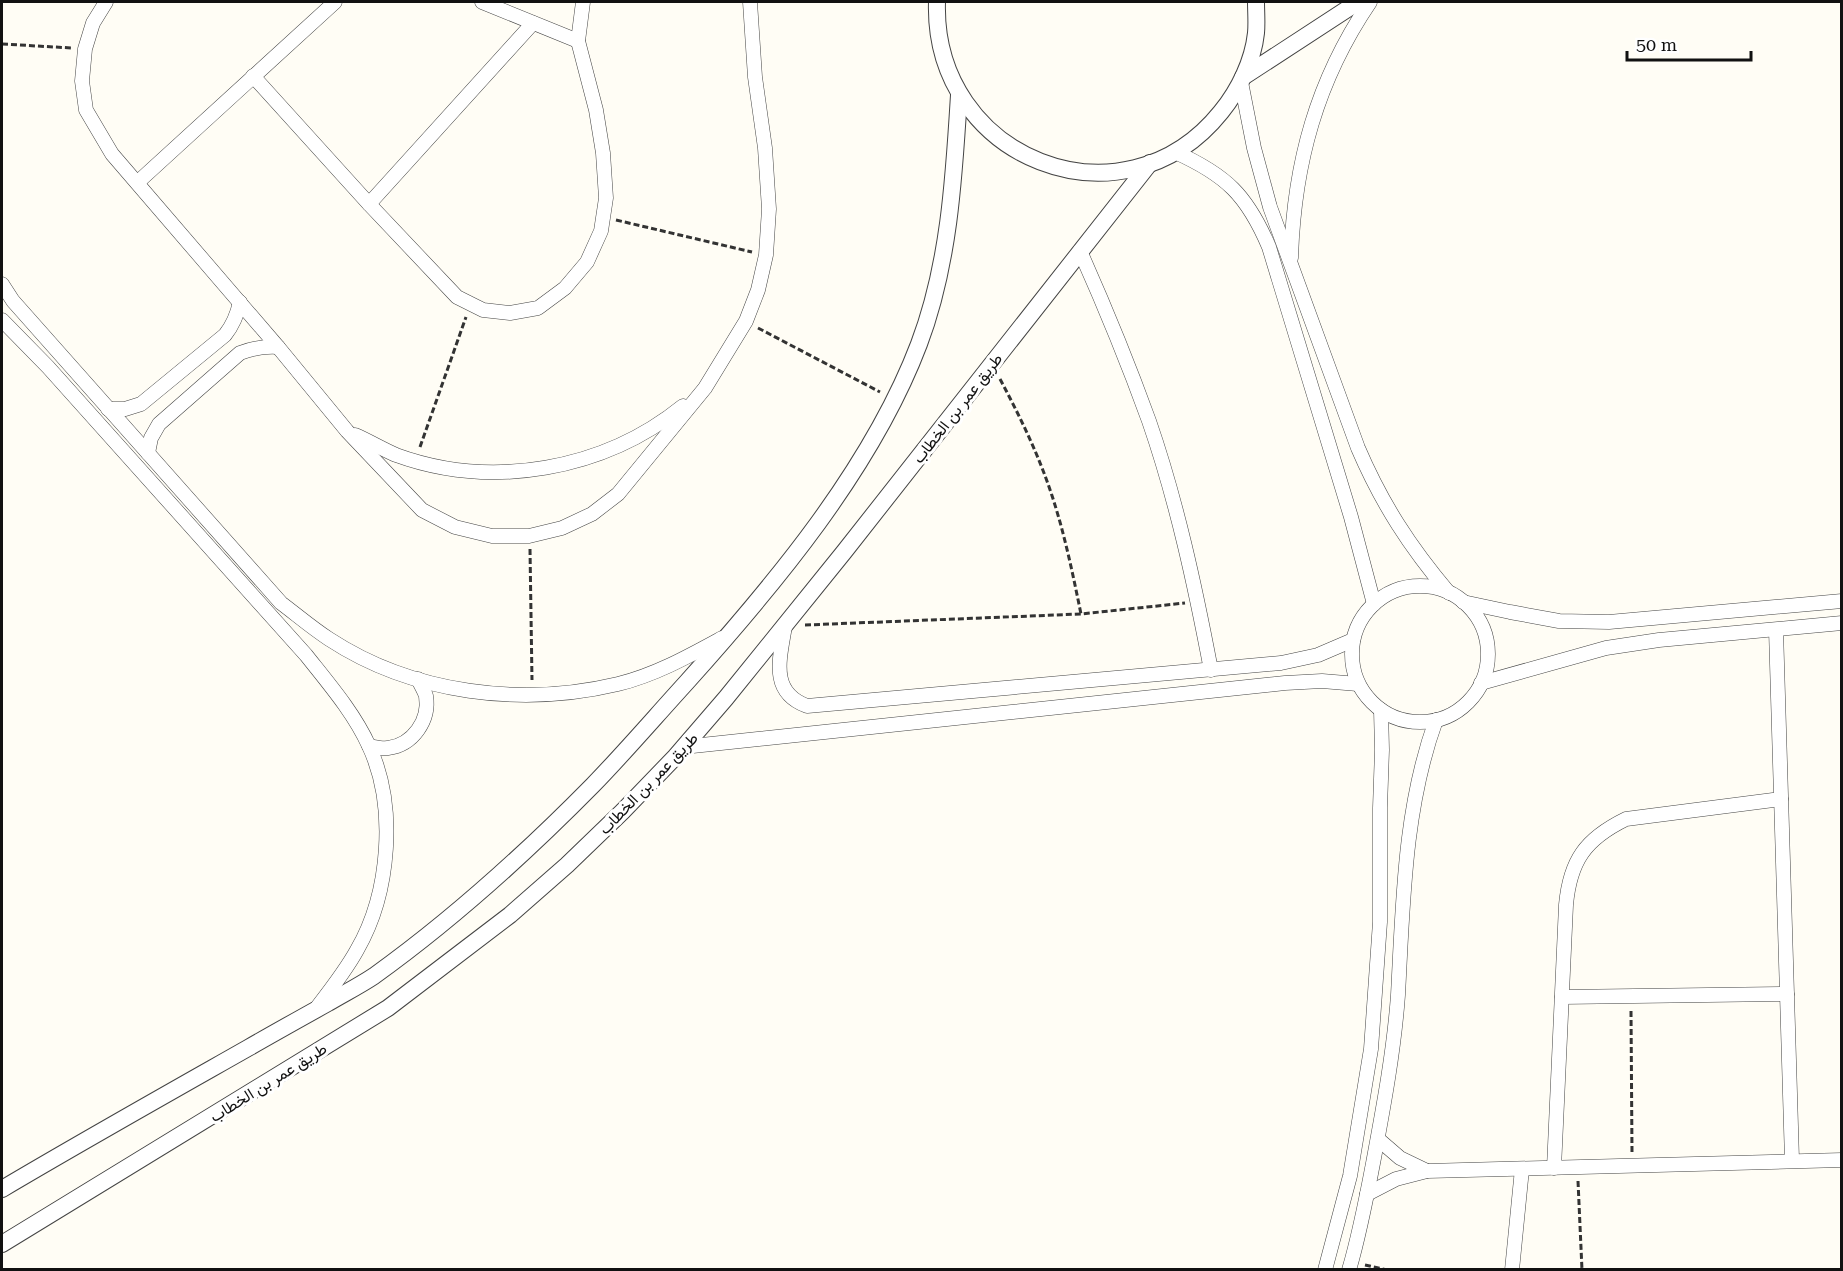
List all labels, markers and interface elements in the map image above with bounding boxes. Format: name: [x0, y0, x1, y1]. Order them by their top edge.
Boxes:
scale bar: [1627, 24, 1752, 62]
text: 50 m: [1636, 34, 1677, 55]
street label: طريق عمر بن الخطاب: [909, 350, 1007, 468]
street label: طريق عمر بن الخطاب: [595, 728, 703, 839]
street label: طريق عمر بن الخطاب: [206, 1039, 331, 1127]

